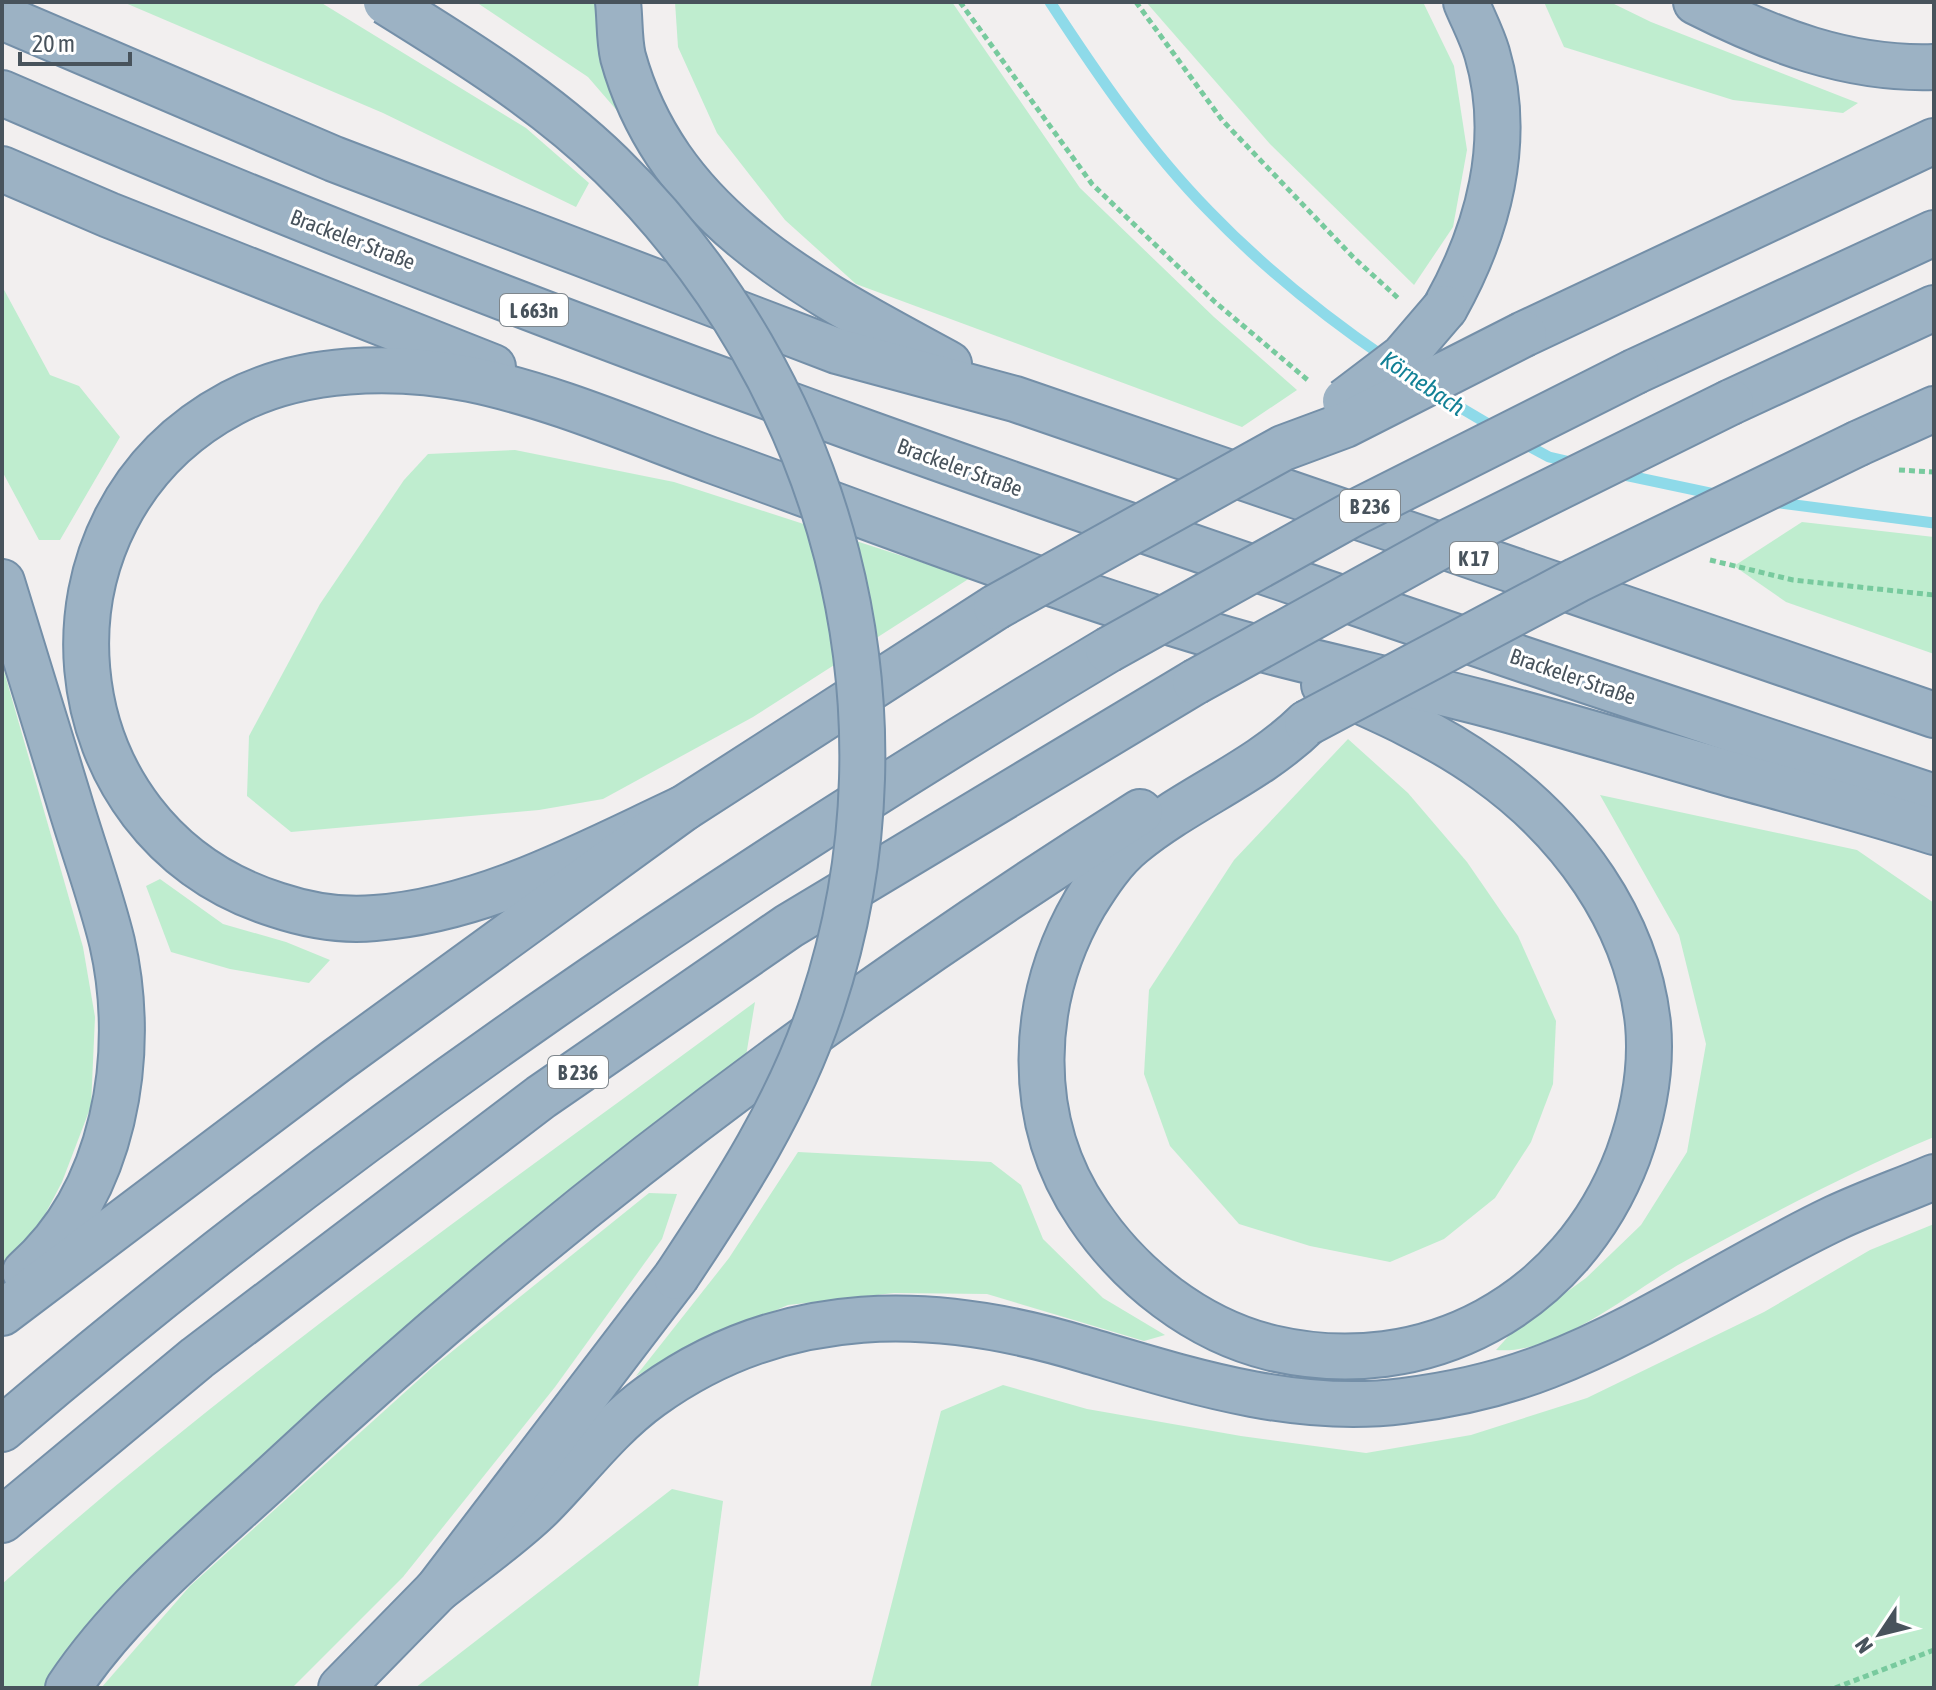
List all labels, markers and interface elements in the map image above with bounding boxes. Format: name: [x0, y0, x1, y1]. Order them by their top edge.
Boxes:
scale bar: [20, 16, 130, 66]
text: 20 m: [32, 30, 75, 57]
street label: Brackeler Straße: [287, 203, 419, 275]
road number: L 663n: [500, 294, 568, 326]
water label: Körnebach: [1376, 345, 1470, 421]
street label: Brackeler Straße: [894, 432, 1026, 502]
road number: B 236: [1340, 490, 1400, 522]
road number: K 17: [1450, 542, 1498, 574]
street label: Brackeler Straße: [1507, 642, 1639, 710]
road number: B 236: [548, 1056, 608, 1088]
north arrow: [1840, 1594, 1920, 1674]
text: N: [1849, 1633, 1878, 1658]

